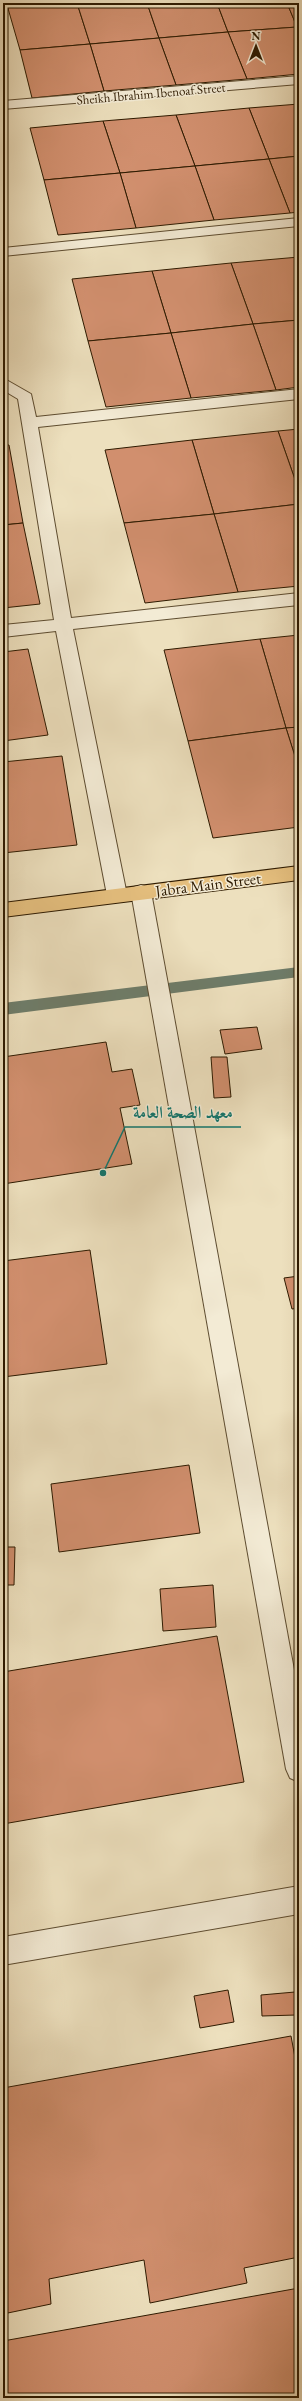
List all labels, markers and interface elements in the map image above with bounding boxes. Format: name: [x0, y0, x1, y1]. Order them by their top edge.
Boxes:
north arrow: [236, 26, 276, 66]
text: N: [252, 29, 261, 43]
street label: Sheikh Ibrahim Ibenoaf Street: [76, 79, 226, 108]
street label: Jabra Main Street: [152, 868, 262, 902]
callout: معهد الصحة العامة: [125, 1098, 241, 1127]
text: معهد الصحة العامة: [133, 1101, 233, 1123]

